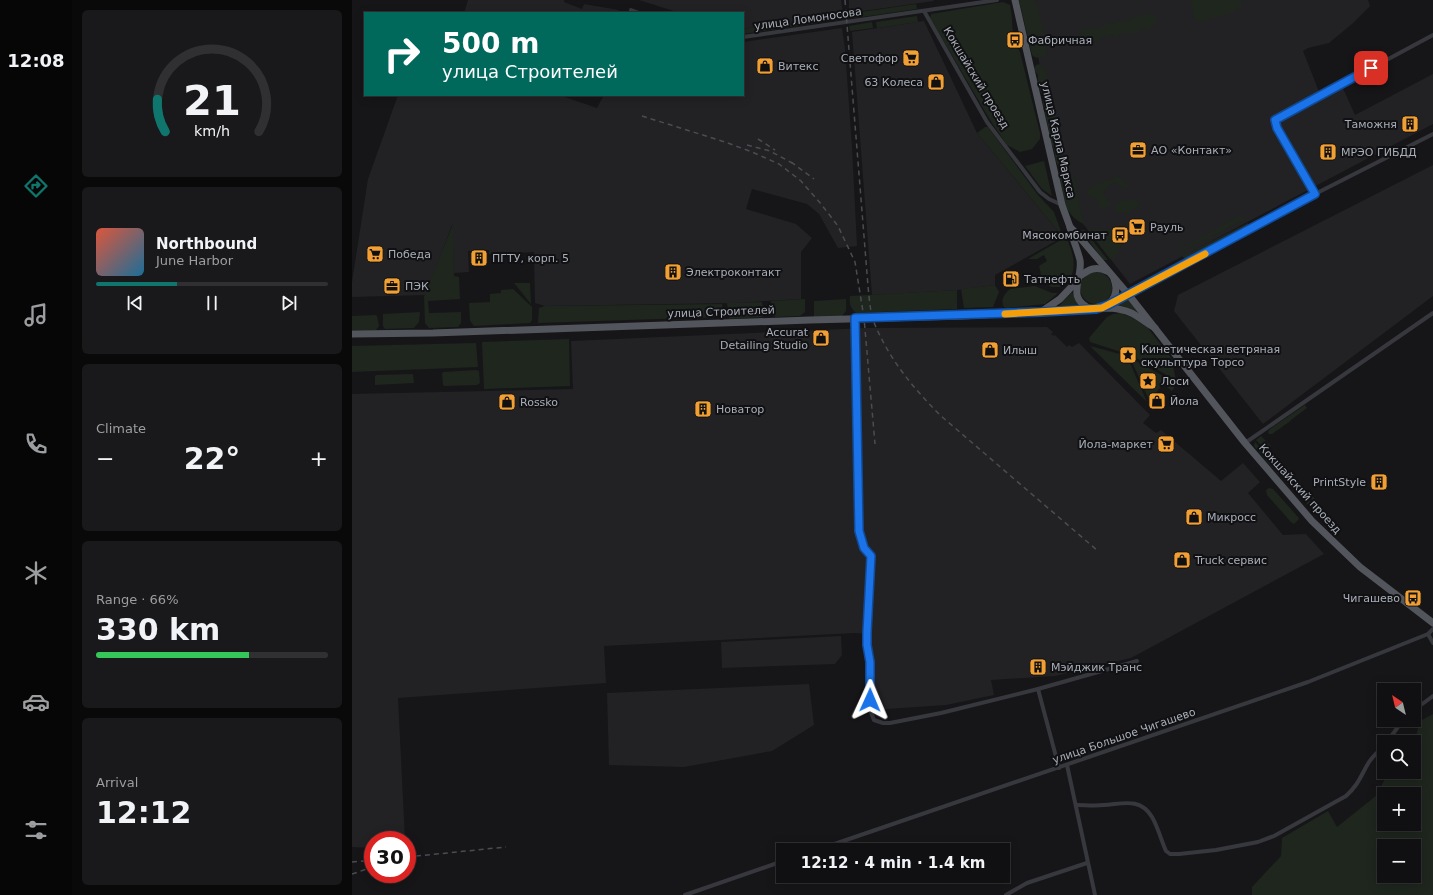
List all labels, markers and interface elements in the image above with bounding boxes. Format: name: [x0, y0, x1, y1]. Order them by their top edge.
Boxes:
street label: улица Ломоносова: [753, 5, 863, 33]
street label: Кокшайский проезд: [940, 25, 1012, 132]
text: 500 m: [442, 27, 539, 60]
icon: right: [376, 28, 428, 80]
bus stop icon: Фабричная: [1005, 30, 1025, 50]
place label: Фабричная: [1028, 34, 1092, 47]
supermarket icon: Светофор: [901, 48, 921, 68]
text: 12:08: [7, 50, 65, 71]
pin: [1354, 51, 1388, 85]
place label: Светофор: [841, 52, 898, 65]
shop icon: Витекс: [755, 56, 775, 76]
icon: arrive: [1360, 57, 1382, 79]
place label: Витекс: [778, 60, 819, 73]
text: улица Строителей: [442, 61, 618, 82]
shop icon: 63 Колеса: [926, 72, 946, 92]
text: 21: [183, 75, 241, 124]
place label: 63 Колеса: [864, 76, 923, 89]
street label: улица Карла Маркса: [1038, 80, 1078, 200]
building icon: Таможня: [1400, 114, 1420, 134]
place label: Таможня: [1344, 118, 1397, 131]
text: km/h: [194, 122, 230, 138]
office icon: АО «Контакт»: [1128, 140, 1148, 160]
building icon: МРЭО ГИБДД: [1318, 142, 1338, 162]
place label: АО «Контакт»: [1151, 144, 1232, 157]
place label: МРЭО ГИБДД: [1341, 146, 1417, 159]
icon: directions: [22, 172, 50, 200]
supermarket icon: Рауль: [1127, 217, 1147, 237]
place label: Рауль: [1150, 221, 1183, 234]
bus stop icon: Мясокомбинат: [1110, 225, 1130, 245]
place label: Мясокомбинат: [1022, 229, 1108, 242]
text: Northbound: [156, 235, 257, 253]
supermarket icon: Победа: [365, 244, 385, 264]
place label: Победа: [388, 248, 431, 261]
building icon: ПГТУ, корп. 5: [469, 248, 489, 268]
place label: ПГТУ, корп. 5: [492, 252, 569, 265]
text: June Harbor: [156, 253, 233, 268]
building icon: Электроконтакт: [663, 262, 683, 282]
place label: Электроконтакт: [686, 266, 782, 279]
fuel station icon: Татнефть: [1001, 269, 1021, 289]
place label: Татнефть: [1023, 273, 1080, 286]
office icon: ПЭК: [382, 276, 402, 296]
place label: ПЭК: [405, 280, 429, 293]
icon: previous: [124, 292, 146, 314]
icon: pause: [201, 292, 223, 314]
icon: next: [278, 292, 300, 314]
icon: music: [22, 301, 50, 329]
street label: улица Строителей: [667, 304, 775, 320]
place label: Accurat Detailing Studio: [720, 326, 809, 352]
shop icon: Accurat Detailing Studio: [811, 328, 831, 348]
shop icon: Илыш: [980, 340, 1000, 360]
place label: Кинетическая ветряная скульптура Торсо: [1141, 343, 1280, 369]
place label: Илыш: [1003, 344, 1037, 357]
place icon: Кинетическая ветряная скульптура Торсо: [1118, 345, 1138, 365]
place icon: Лоси: [1138, 371, 1158, 391]
place label: Лоси: [1161, 375, 1189, 388]
shop icon: Йола: [1147, 391, 1167, 411]
shop icon: Rossko: [497, 392, 517, 412]
place label: Йола: [1170, 395, 1199, 408]
place label: Rossko: [520, 396, 558, 409]
building icon: Новатор: [693, 399, 713, 419]
place label: Новатор: [716, 403, 764, 416]
text: Climate: [96, 421, 146, 436]
icon: phone: [22, 430, 50, 458]
supermarket icon: Йола-маркет: [1156, 434, 1176, 454]
place label: Йола-маркет: [1078, 438, 1154, 451]
text: 22°: [184, 441, 240, 476]
street label: Кокшайский проезд: [1256, 441, 1344, 537]
text: −: [96, 446, 114, 471]
text: +: [310, 446, 328, 471]
building icon: PrintStyle: [1369, 472, 1389, 492]
place label: PrintStyle: [1313, 476, 1366, 489]
shop icon: Микросс: [1184, 507, 1204, 527]
place label: Микросс: [1207, 511, 1256, 524]
shop icon: Truck сервис: [1172, 550, 1192, 570]
place label: Truck сервис: [1194, 554, 1267, 567]
icon: climate: [22, 559, 50, 587]
bus stop icon: Чигашево: [1403, 588, 1423, 608]
text: Range · 66%: [96, 592, 179, 607]
place label: Чигашево: [1343, 592, 1400, 605]
text: 330 km: [96, 612, 220, 647]
building icon: Мэйджик Транс: [1028, 657, 1048, 677]
place label: Мэйджик Транс: [1051, 661, 1142, 674]
position arrow: [849, 679, 891, 721]
north arrow: [1377, 683, 1421, 727]
map controls: [1377, 683, 1421, 883]
icon: car: [22, 688, 50, 716]
street label: улица Большое Чигашево: [1051, 705, 1198, 767]
button: search: [1377, 735, 1421, 779]
text: Arrival: [96, 775, 138, 790]
button: +: [1377, 787, 1421, 831]
text: 12:12: [96, 795, 192, 830]
icon: filters: [22, 816, 50, 844]
speed limit sign: 30: [364, 831, 416, 883]
button: −: [1377, 839, 1421, 883]
text: 12:12 · 4 min · 1.4 km: [801, 854, 985, 872]

